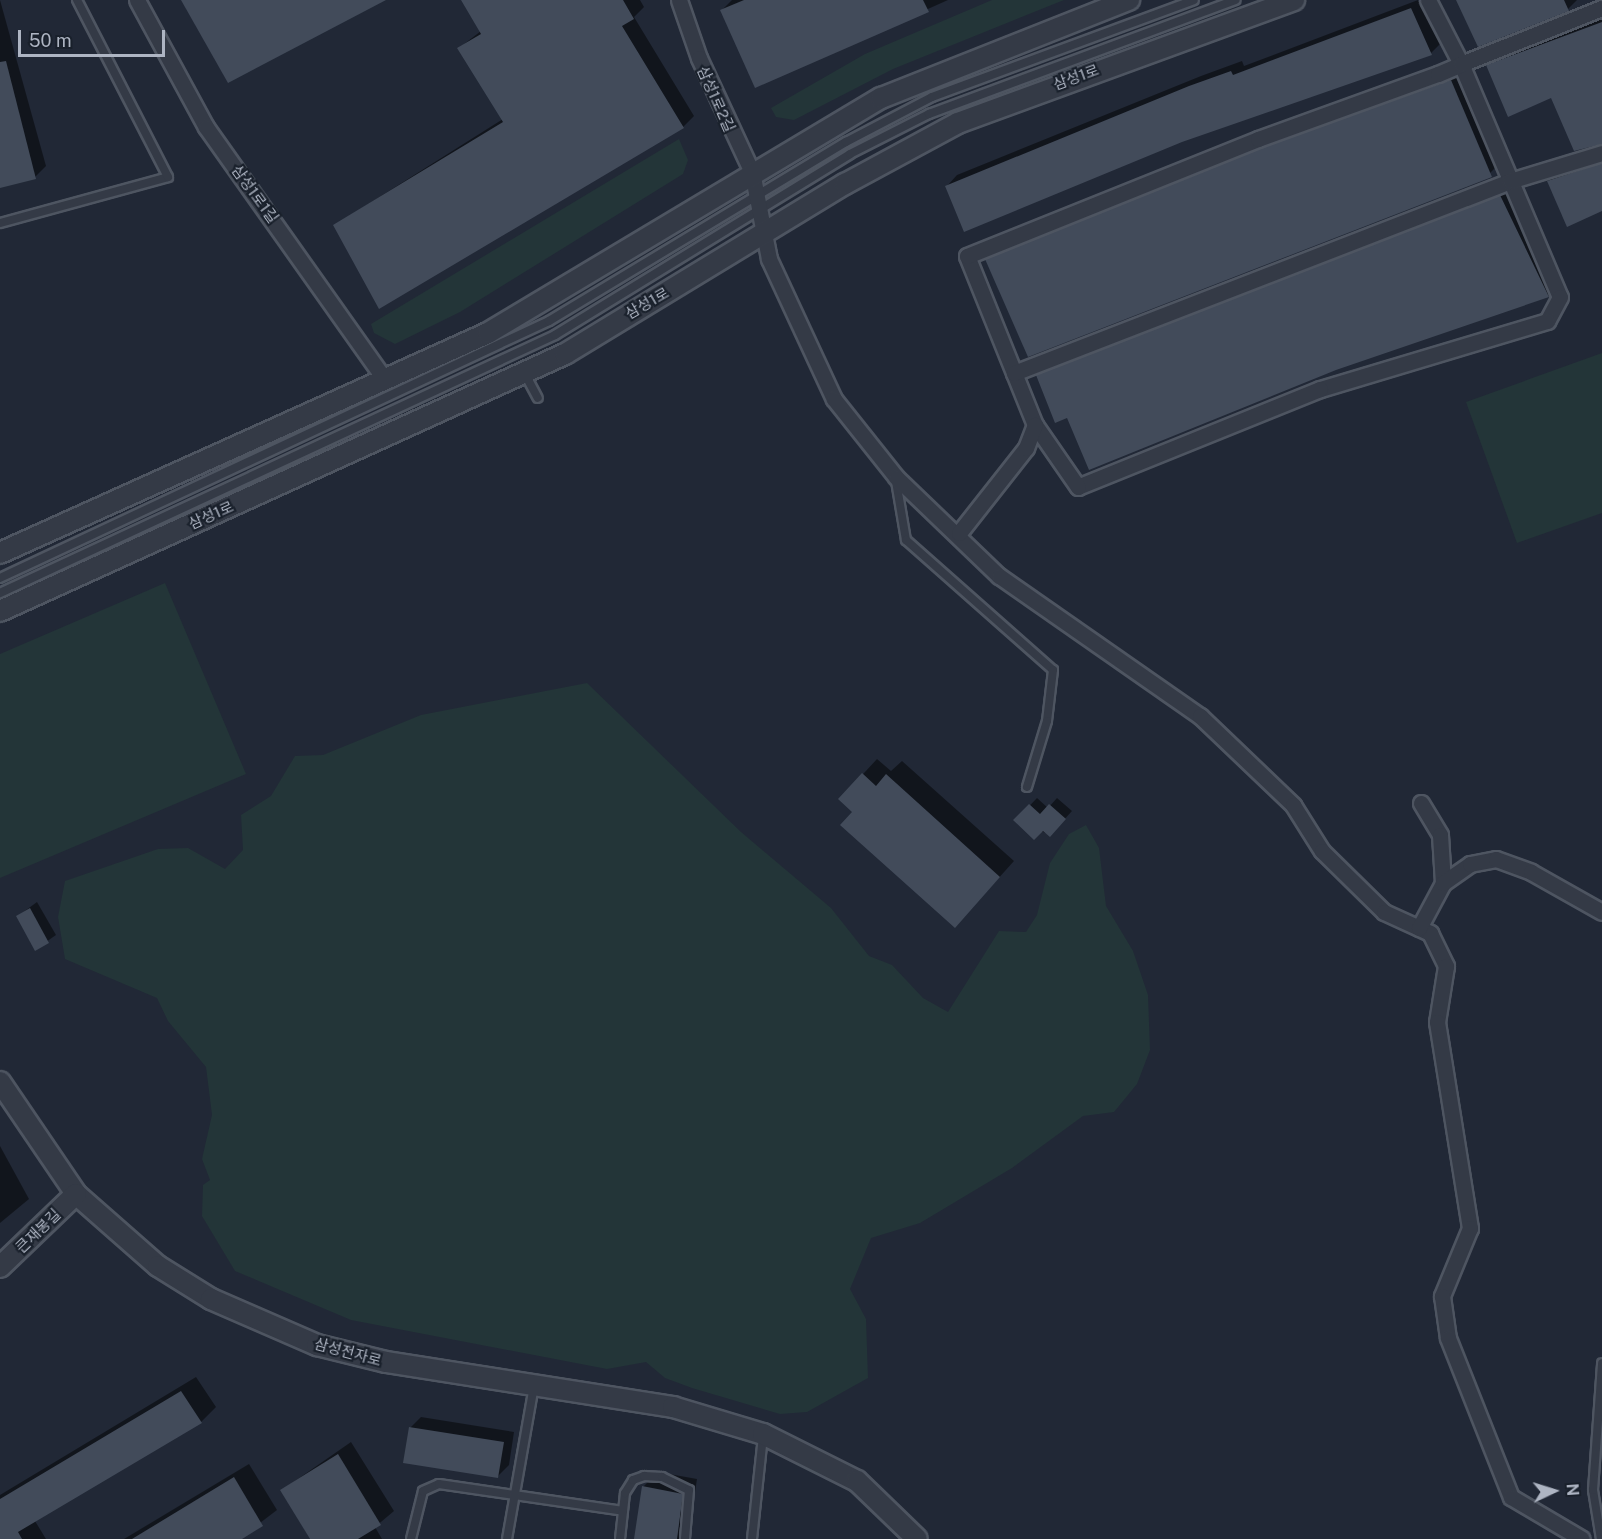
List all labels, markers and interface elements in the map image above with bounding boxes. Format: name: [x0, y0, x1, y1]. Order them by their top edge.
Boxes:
scale bar: [21, 18, 168, 56]
text: 50 m: [29, 30, 72, 51]
street label: 삼성1로: [1051, 60, 1101, 94]
street label: 삼성1로2길: [693, 63, 739, 135]
street label: 삼성1로1길: [228, 161, 282, 227]
street label: 삼성1로: [622, 283, 672, 323]
street label: 삼성1로: [186, 497, 236, 533]
street label: 큰재봉길: [12, 1205, 64, 1257]
street label: 삼성전자로: [312, 1334, 384, 1370]
north arrow: [1524, 1461, 1584, 1521]
text: N: [1563, 1483, 1582, 1497]

